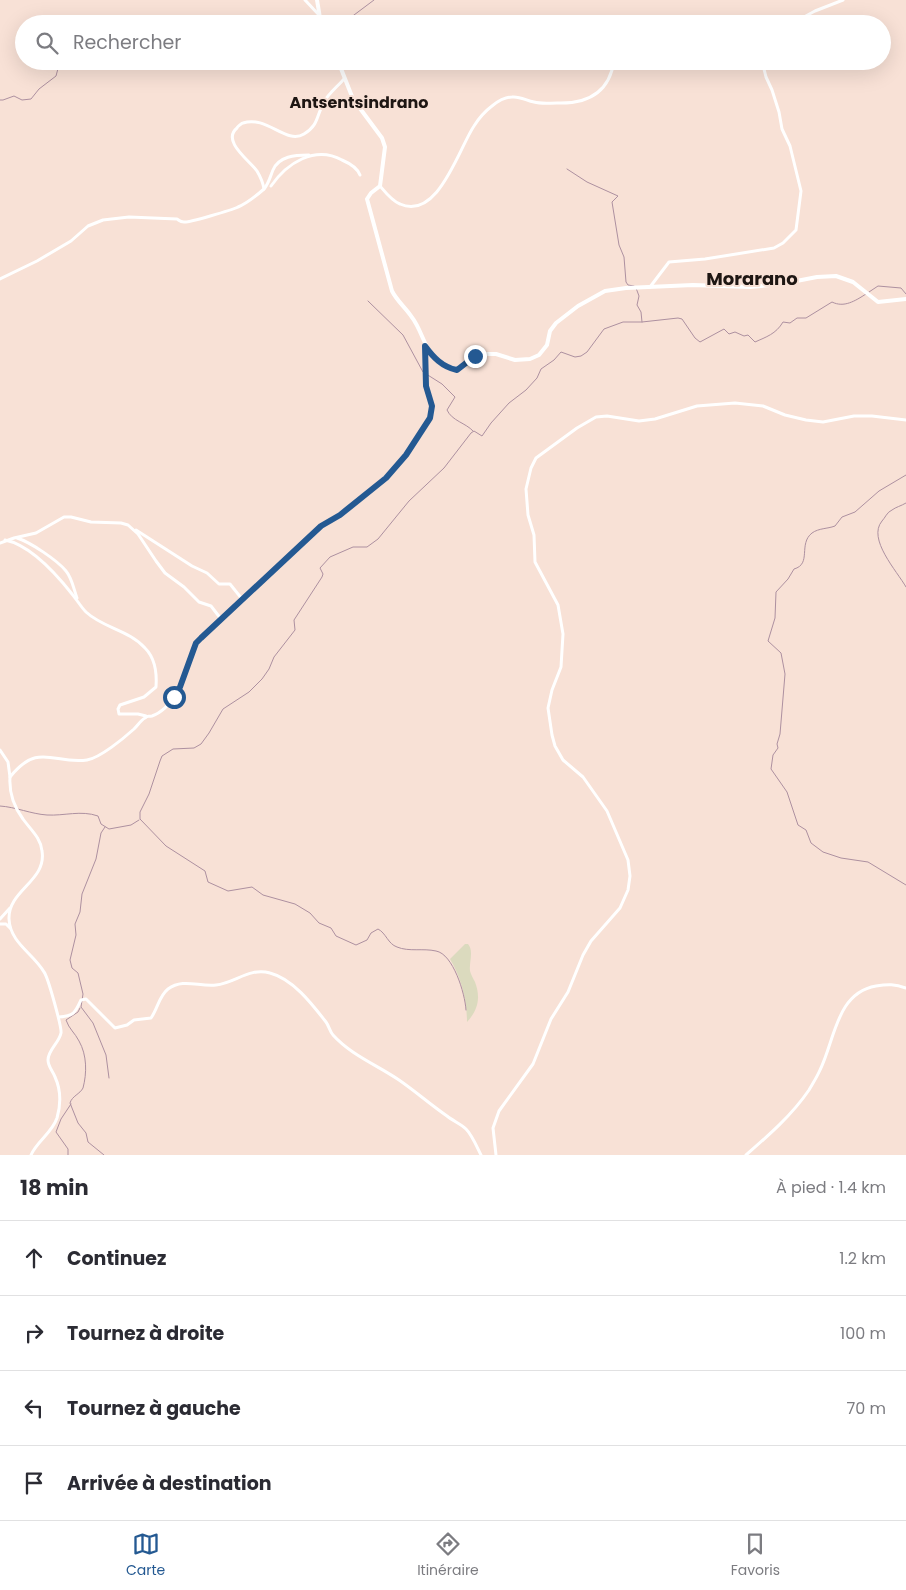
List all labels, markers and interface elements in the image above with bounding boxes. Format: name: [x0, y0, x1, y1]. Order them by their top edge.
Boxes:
search box: [15, 15, 891, 70]
icon: search: [33, 29, 61, 57]
text: Rechercher: [73, 29, 181, 56]
district label: Antsentsindrano: [289, 91, 429, 114]
district label: Morarano: [706, 266, 798, 291]
route end: [464, 345, 487, 368]
route start: [163, 686, 186, 709]
text: 18 min: [20, 1173, 89, 1202]
text: À pied · 1.4 km: [776, 1176, 886, 1199]
icon: ahead: [20, 1244, 48, 1272]
text: Continuez: [67, 1245, 166, 1272]
text: 1.2 km: [839, 1247, 886, 1270]
icon: right: [20, 1319, 48, 1347]
text: Tournez à droite: [67, 1320, 224, 1347]
text: 100 m: [840, 1322, 886, 1345]
icon: left: [20, 1394, 48, 1422]
text: Tournez à gauche: [67, 1395, 241, 1422]
text: 70 m: [846, 1397, 886, 1420]
icon: arrive: [20, 1469, 48, 1497]
text: Arrivée à destination: [67, 1470, 272, 1497]
tab: Carte: [126, 1530, 165, 1581]
tab: Itinéraire: [417, 1530, 479, 1581]
tab: Favoris: [731, 1530, 780, 1581]

